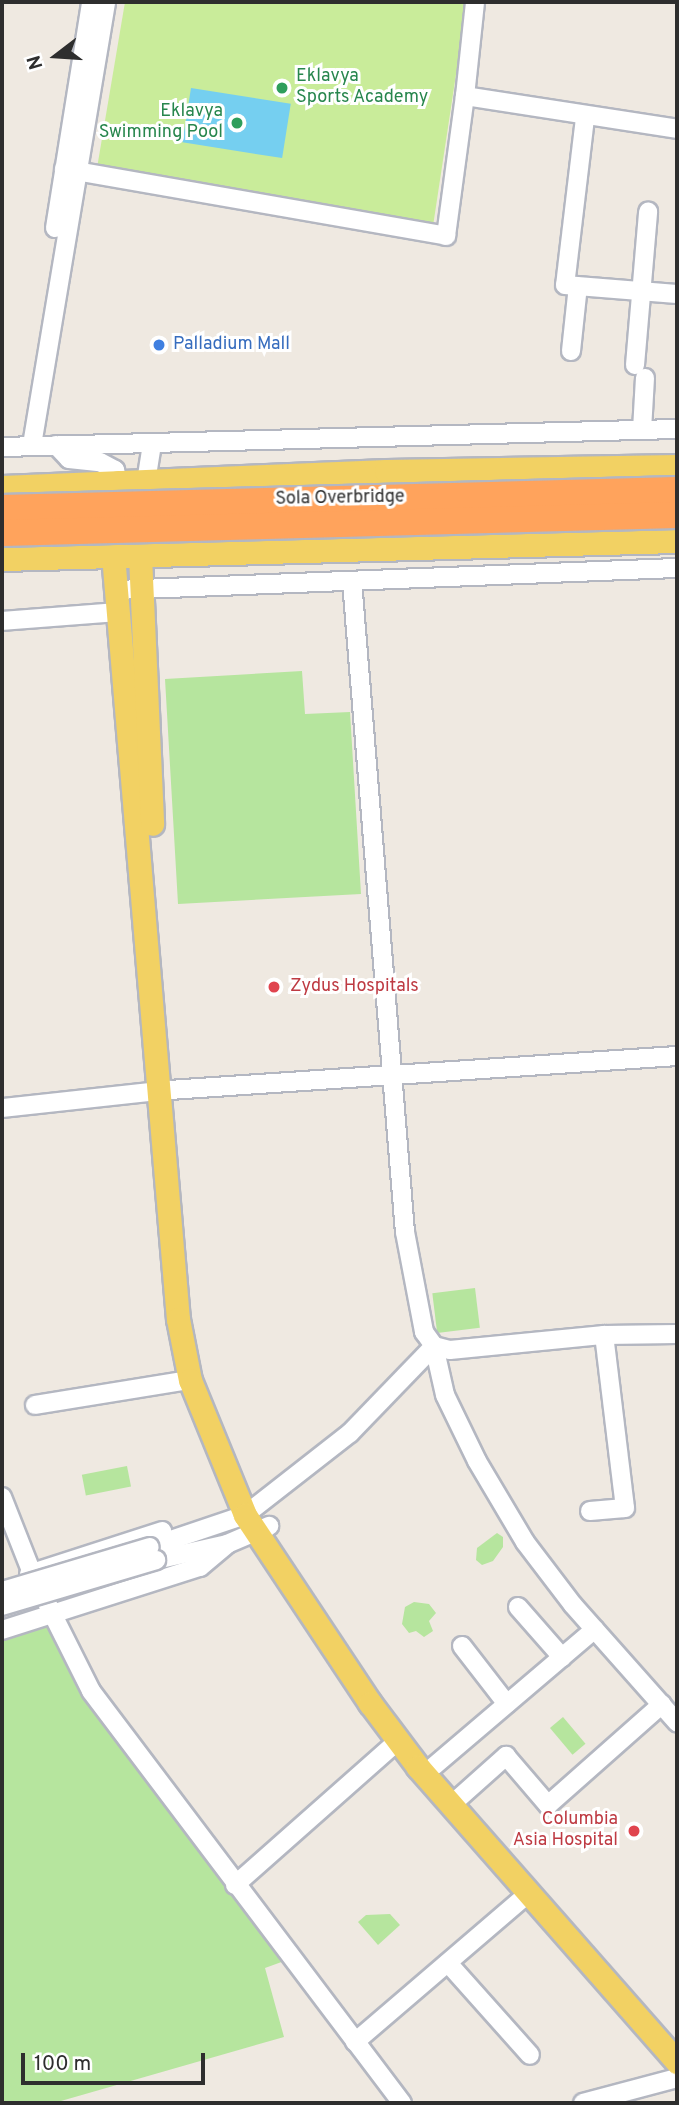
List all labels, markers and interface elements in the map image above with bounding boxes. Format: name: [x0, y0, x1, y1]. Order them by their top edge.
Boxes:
north arrow: [21, 21, 91, 91]
text: N: [22, 52, 49, 72]
place label: Eklavya Sports Academy: [296, 67, 429, 110]
marker: Eklavya Sports Academy: [274, 80, 290, 96]
place label: Eklavya Swimming Pool: [99, 102, 223, 144]
marker: Eklavya Swimming Pool: [229, 115, 245, 131]
place label: Palladium Mall: [173, 334, 290, 356]
marker: Palladium Mall: [151, 337, 167, 353]
street label: Sola Overbridge: [275, 487, 405, 511]
place label: Zydus Hospitals: [290, 976, 419, 998]
marker: Zydus Hospitals: [264, 977, 284, 997]
place label: Columbia Asia Hospital: [513, 1810, 618, 1853]
marker: Columbia Asia Hospital: [624, 1821, 644, 1841]
scale bar: [24, 2038, 208, 2082]
text: 100 m: [34, 2051, 91, 2078]

